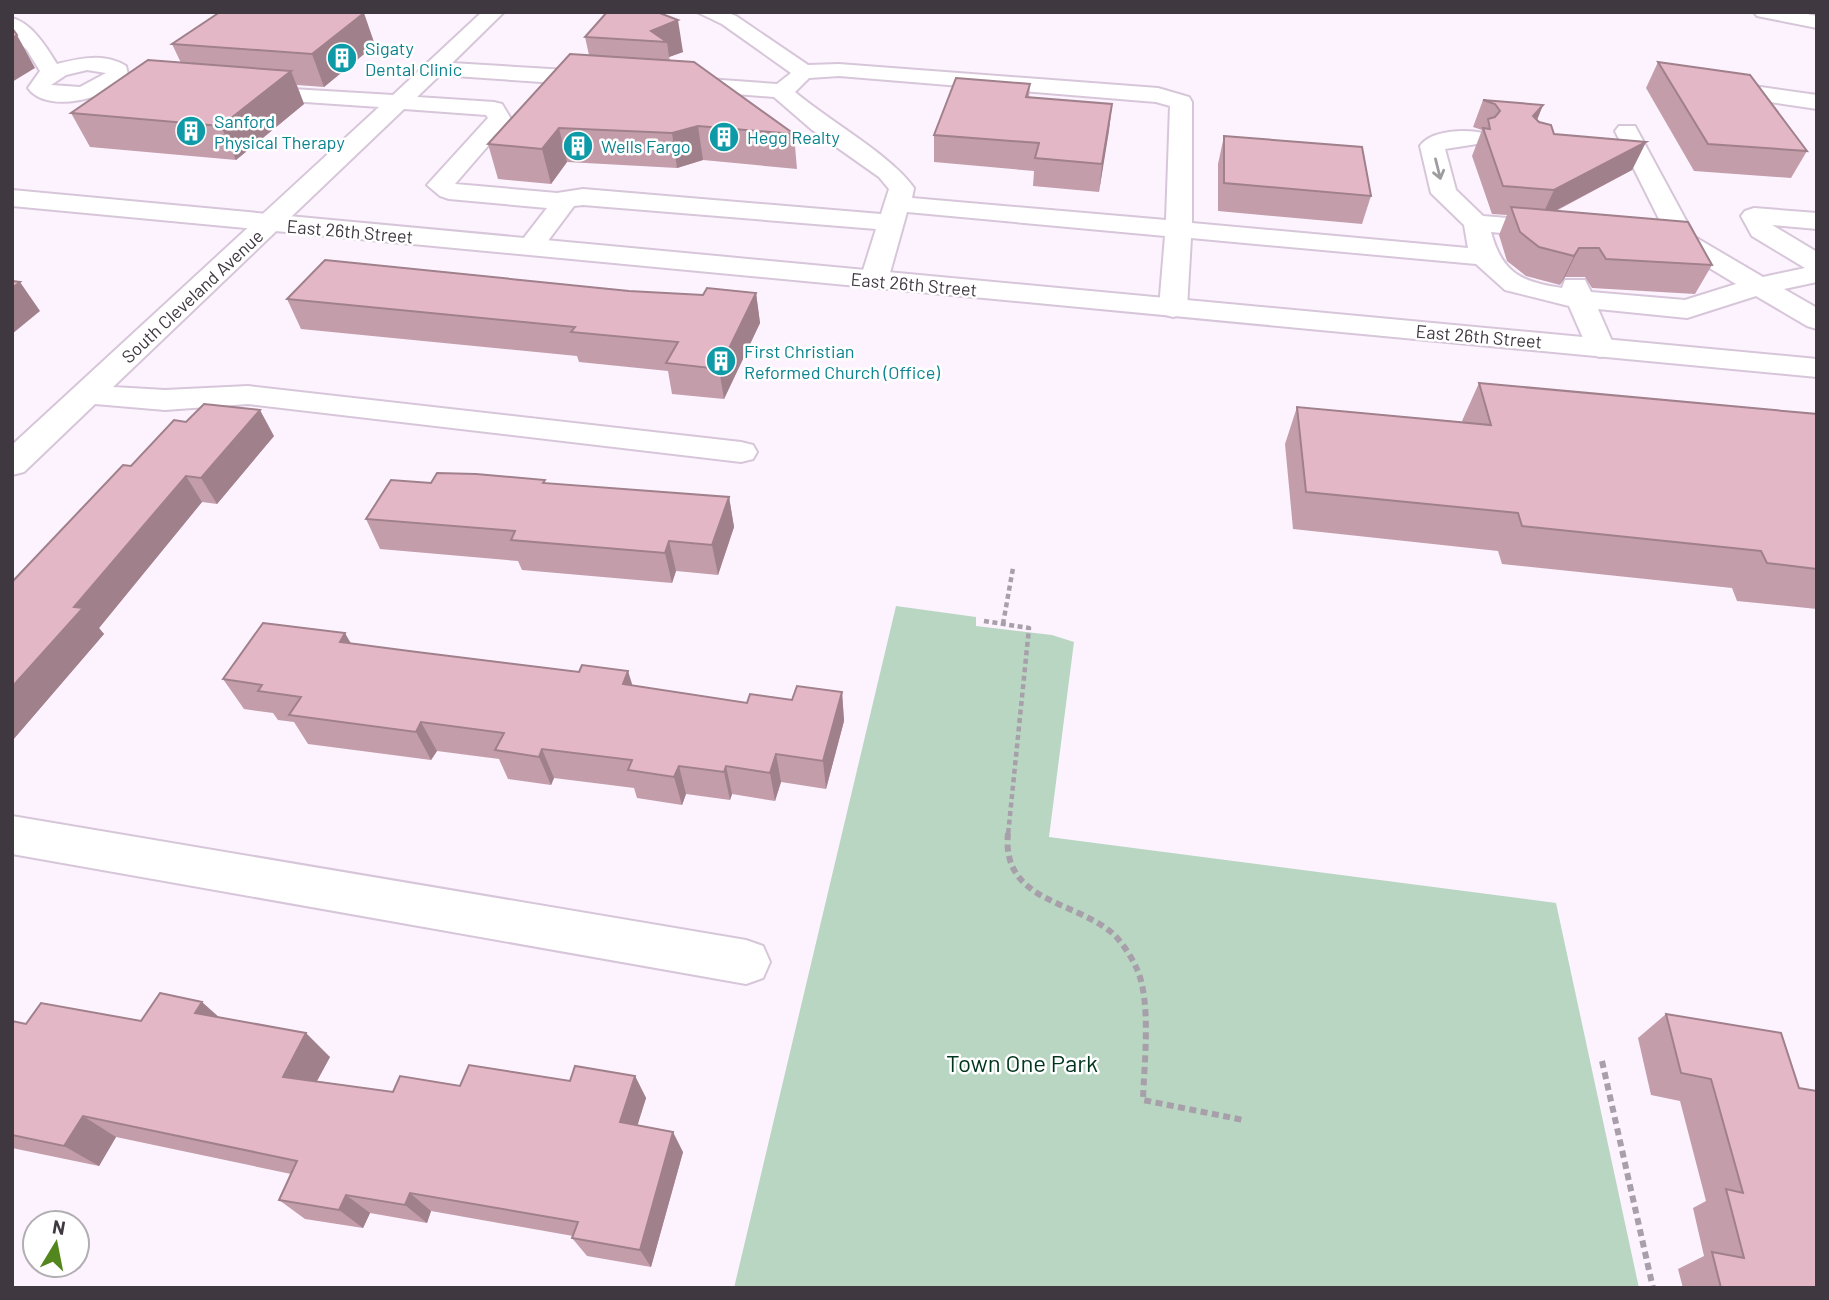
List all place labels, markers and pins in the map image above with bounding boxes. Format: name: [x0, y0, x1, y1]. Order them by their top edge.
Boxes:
place label: Sigaty Dental Clinic: [365, 37, 462, 80]
building icon: Sigaty Dental Clinic: [325, 41, 359, 75]
place label: Sanford Physical Therapy: [214, 110, 345, 153]
building icon: Sanford Physical Therapy: [174, 114, 208, 148]
building icon: Hegg Realty: [707, 120, 741, 154]
place label: Hegg Realty: [747, 126, 840, 148]
building icon: Wells Fargo: [561, 129, 595, 163]
place label: Wells Fargo: [601, 135, 691, 157]
place label: First Christian Reformed Church (Office): [744, 340, 940, 383]
building icon: First Christian Reformed Church (Office): [704, 344, 738, 378]

